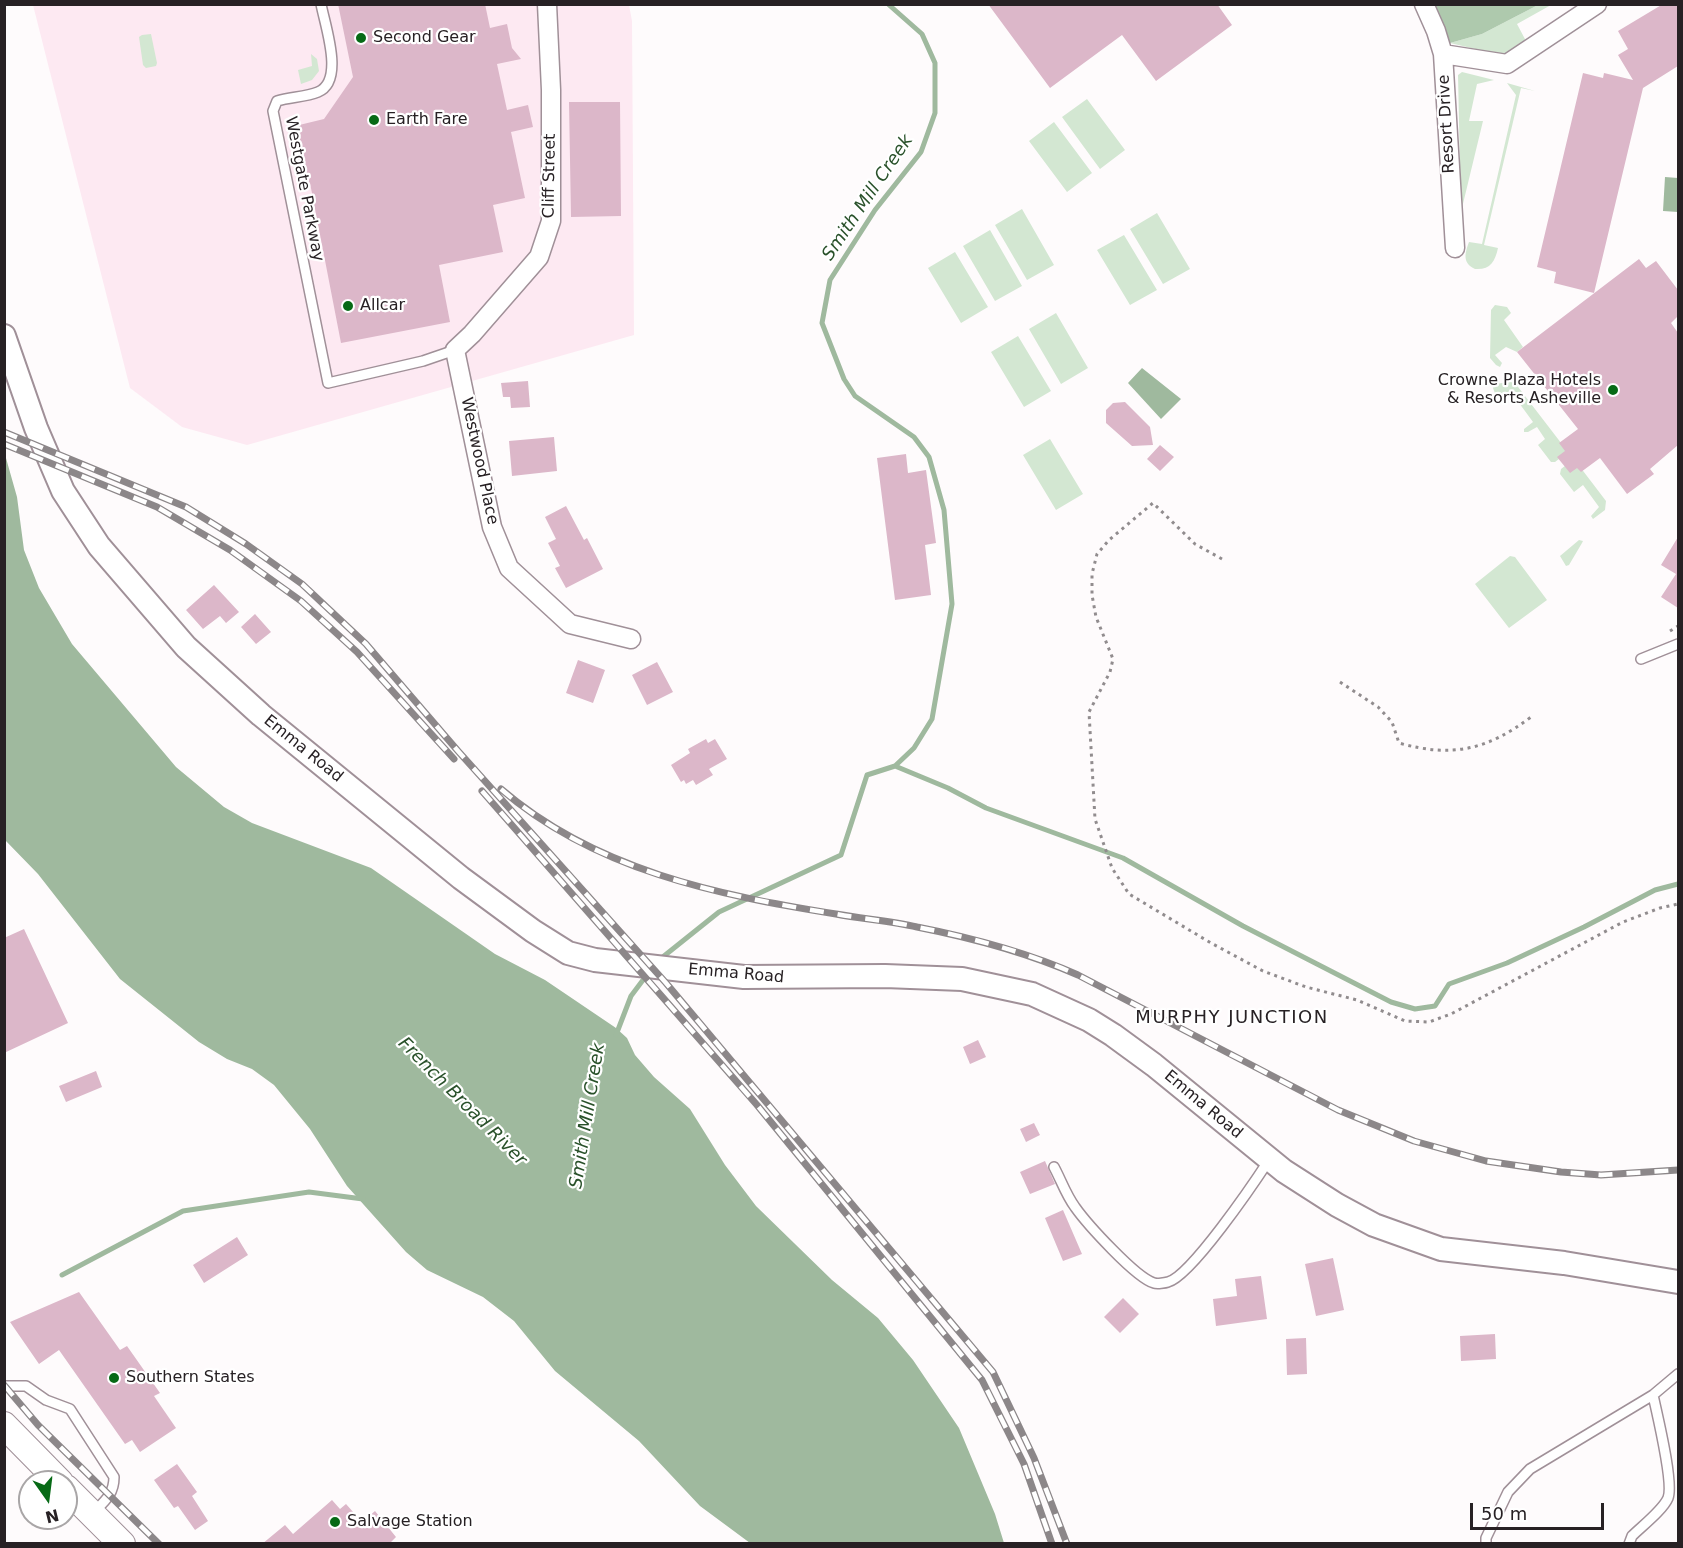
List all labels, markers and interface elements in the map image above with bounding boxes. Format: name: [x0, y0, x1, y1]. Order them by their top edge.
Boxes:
place label: Second Gear: [373, 28, 476, 48]
marker: Second Gear: [354, 31, 368, 45]
street label: Resort Drive: [1435, 74, 1459, 174]
place label: Earth Fare: [386, 110, 468, 130]
marker: Earth Fare: [367, 113, 381, 127]
street label: Westgate Parkway: [281, 115, 327, 263]
water label: Smith Mill Creek: [818, 131, 918, 265]
street label: Cliff Street: [540, 133, 560, 219]
place label: Allcar: [360, 296, 405, 316]
marker: Allcar: [341, 299, 355, 313]
place label: Crowne Plaza Hotels & Resorts Asheville: [1438, 371, 1601, 409]
marker: Crowne Plaza Hotels & Resorts Asheville: [1606, 383, 1620, 397]
street label: Westwood Place: [456, 396, 502, 526]
street label: Emma Road: [260, 711, 346, 787]
street label: Emma Road: [687, 960, 785, 988]
district label: MURPHY JUNCTION: [1135, 1007, 1329, 1029]
water label: French Broad River: [393, 1033, 531, 1171]
water label: Smith Mill Creek: [566, 1042, 610, 1190]
street label: Emma Road: [1160, 1067, 1246, 1143]
place label: Southern States: [126, 1368, 255, 1388]
marker: Southern States: [107, 1371, 121, 1385]
north arrow: [18, 1470, 78, 1530]
scale bar: [1473, 1491, 1606, 1529]
text: 50 m: [1481, 1503, 1527, 1524]
text: N: [43, 1505, 61, 1527]
place label: Salvage Station: [347, 1512, 473, 1532]
marker: Salvage Station: [328, 1515, 342, 1529]

